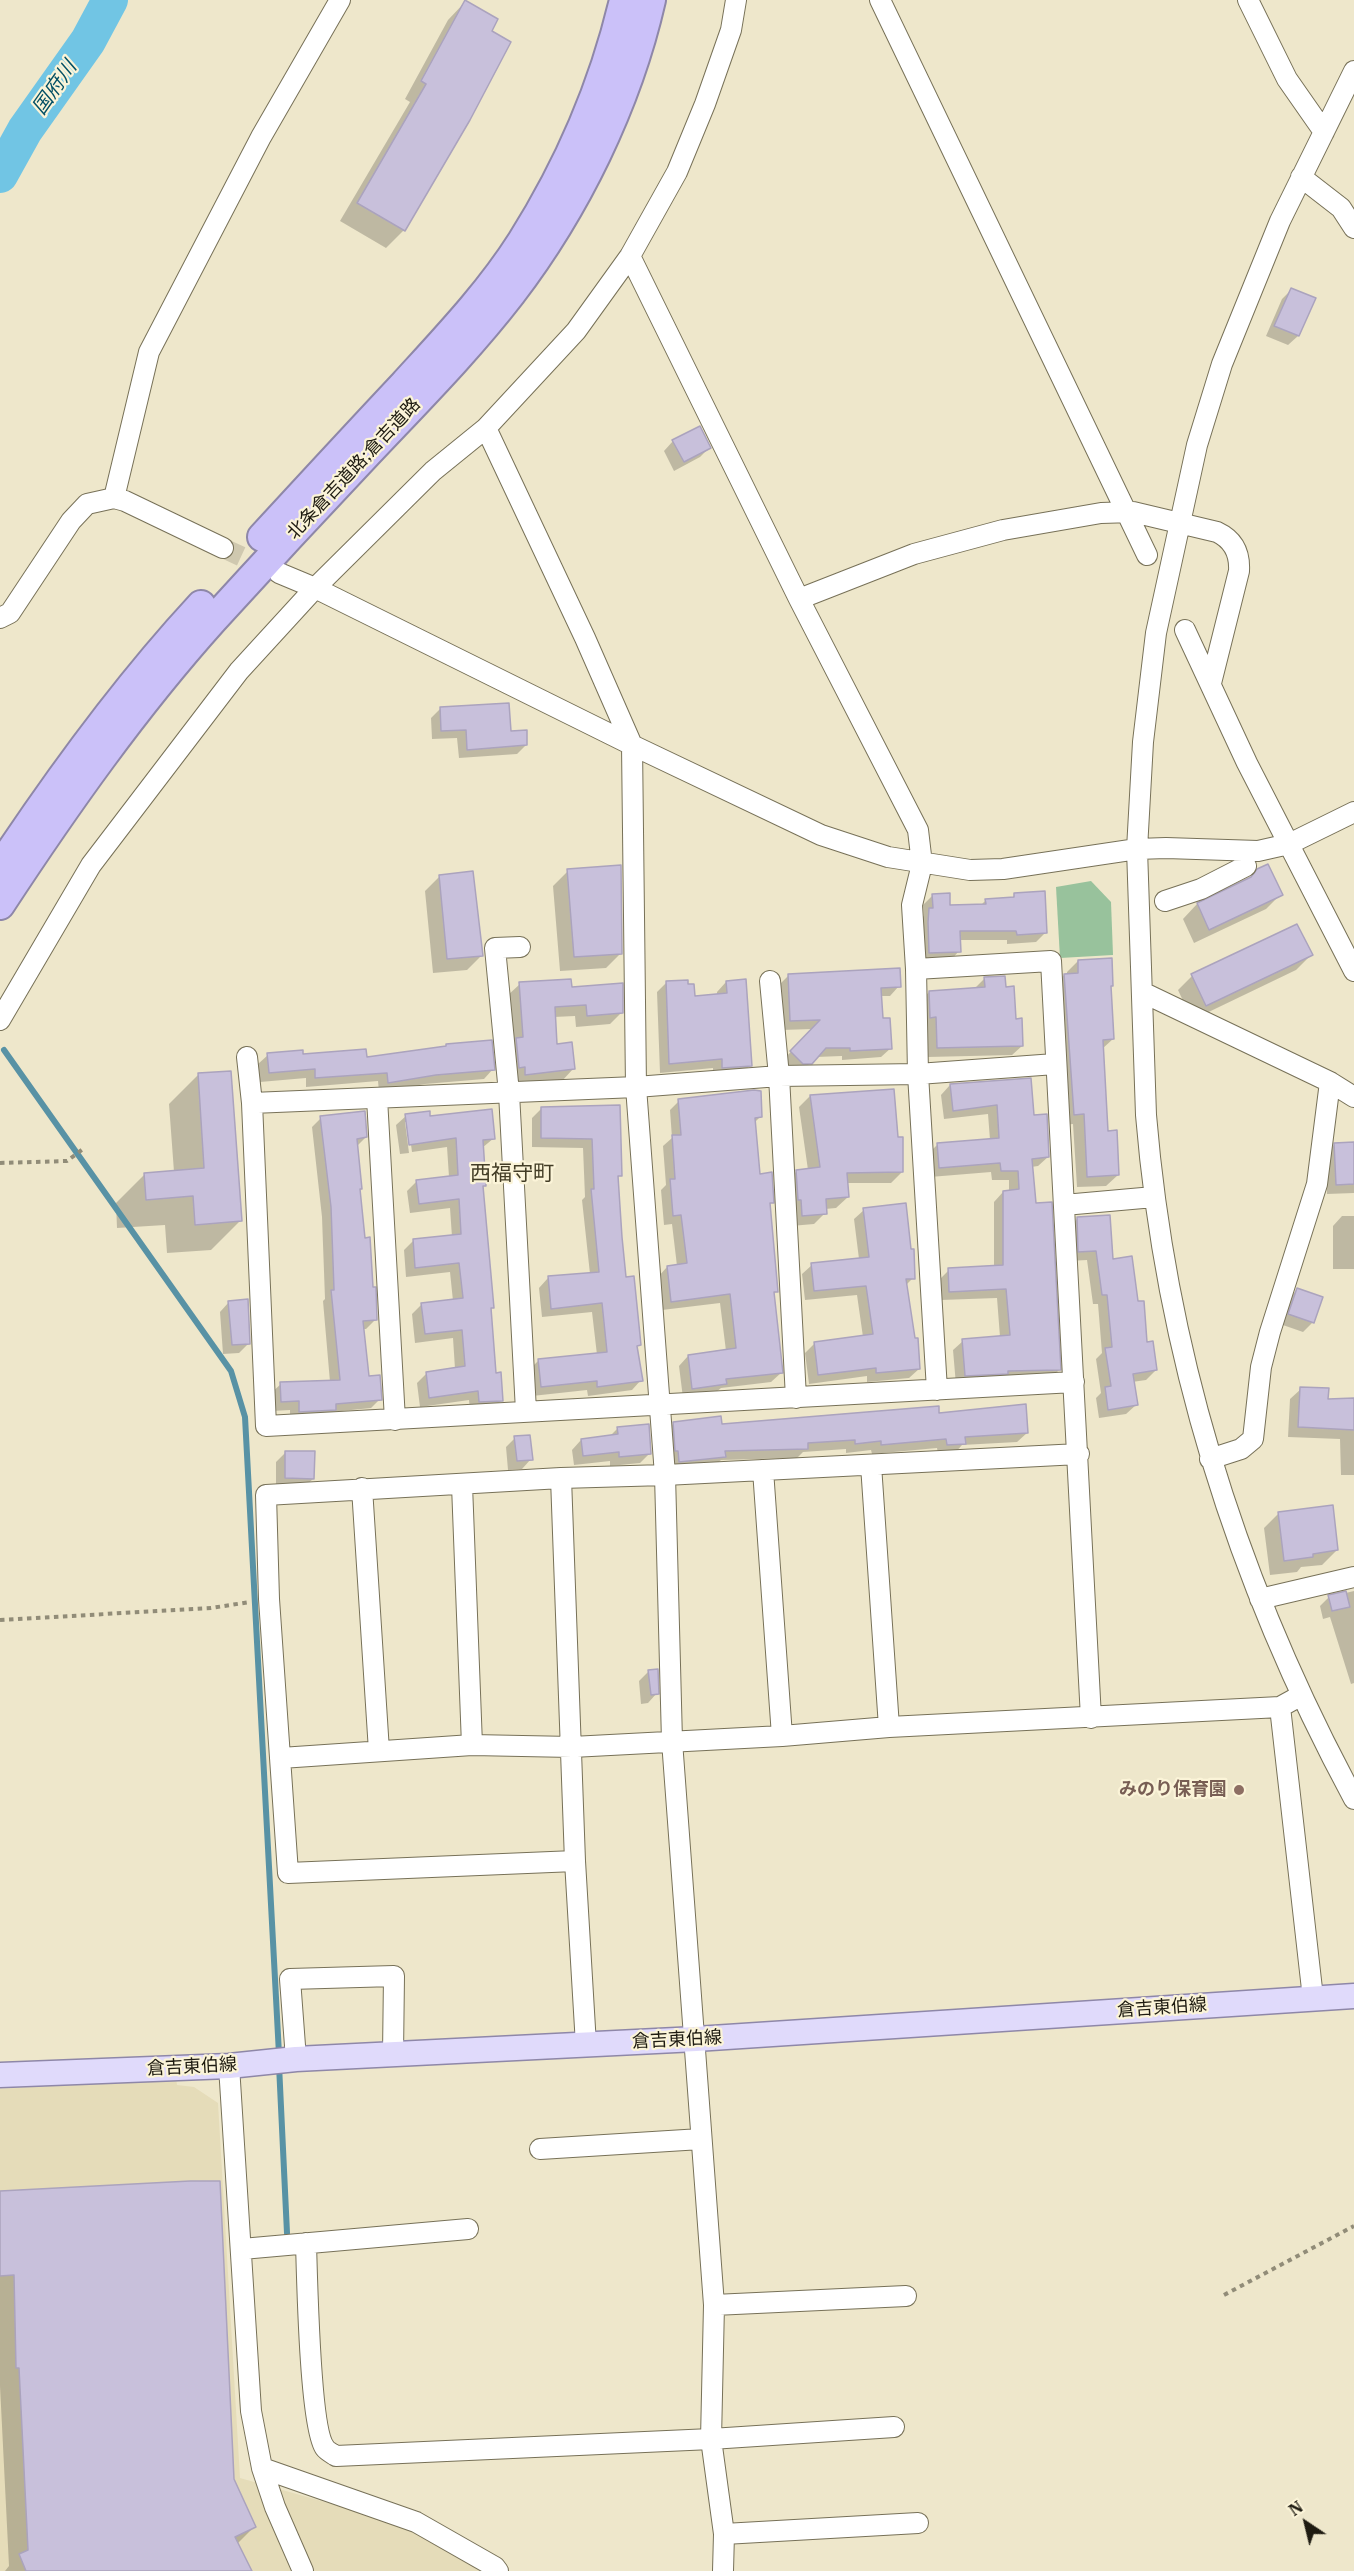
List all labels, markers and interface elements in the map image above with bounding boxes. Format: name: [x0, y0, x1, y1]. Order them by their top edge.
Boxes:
water label: 国府川: [28, 57, 82, 119]
street label: 北条倉吉道路;倉吉道路: [283, 394, 425, 544]
district label: 西福守町: [470, 1161, 554, 1187]
place label: みのり保育園: [1119, 1779, 1227, 1801]
marker: みのり保育園: [1232, 1783, 1246, 1797]
street label: 倉吉東伯線: [1116, 1994, 1208, 2022]
street label: 倉吉東伯線: [631, 2027, 723, 2053]
street label: 倉吉東伯線: [146, 2054, 238, 2080]
north arrow: [1276, 2493, 1336, 2553]
text: N: [1285, 2496, 1307, 2520]

